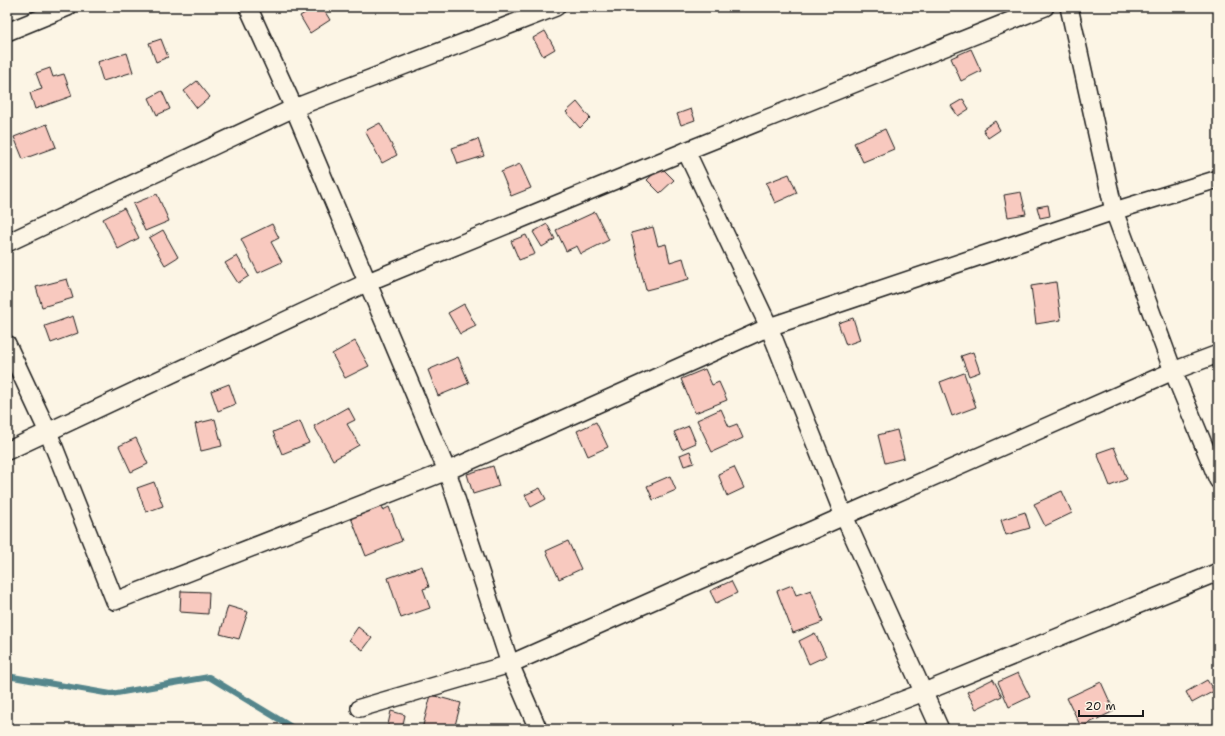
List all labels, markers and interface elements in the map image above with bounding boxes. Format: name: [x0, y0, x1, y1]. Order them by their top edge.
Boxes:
scale bar: [1079, 692, 1143, 718]
text: 20 m: [1085, 698, 1116, 714]

